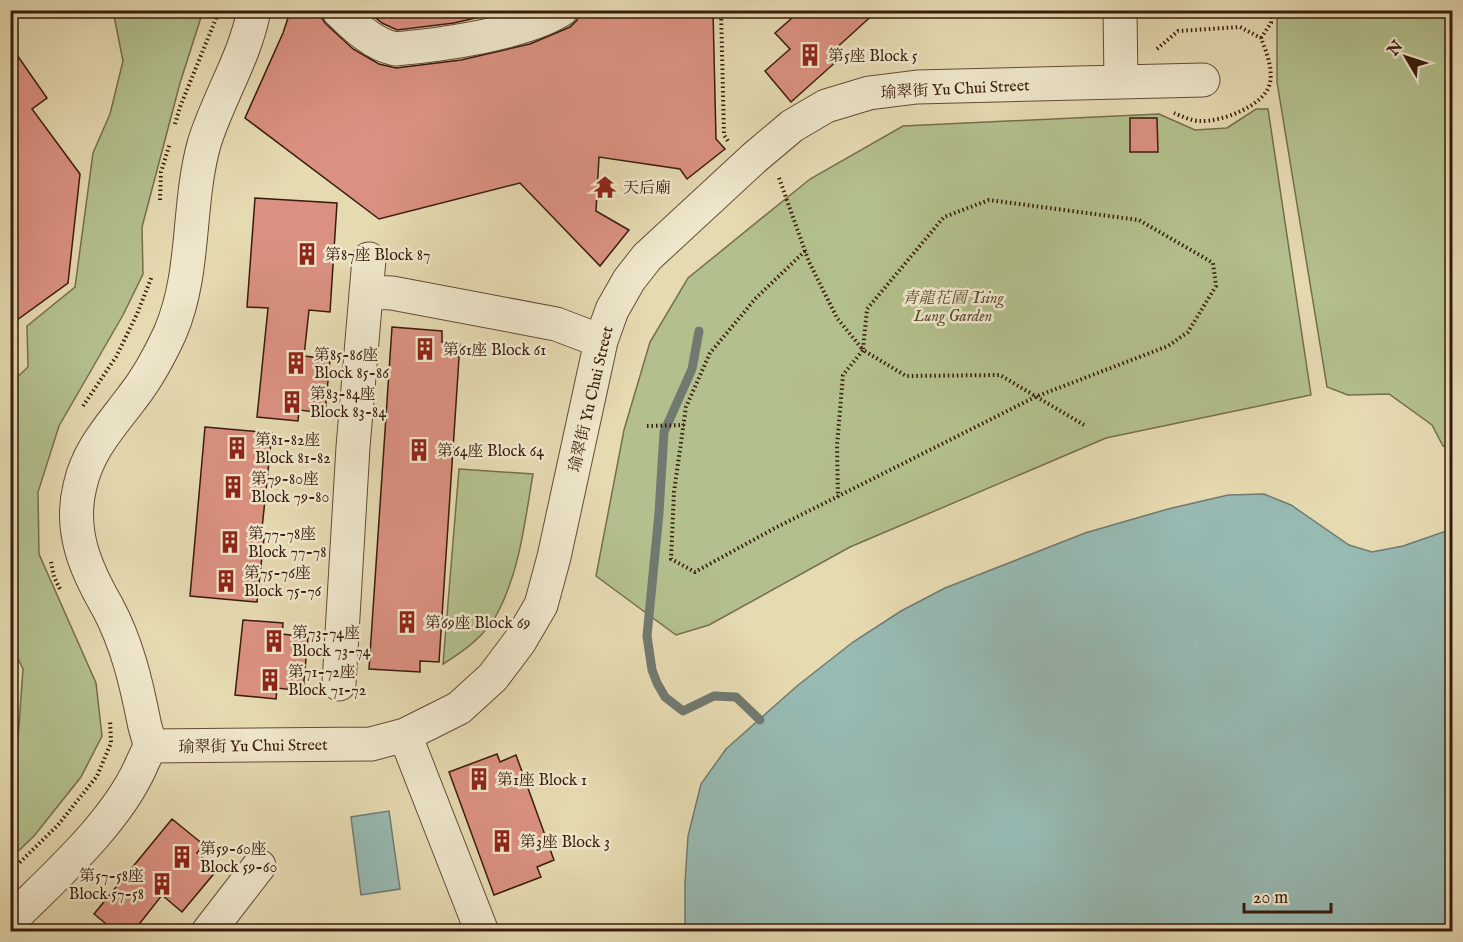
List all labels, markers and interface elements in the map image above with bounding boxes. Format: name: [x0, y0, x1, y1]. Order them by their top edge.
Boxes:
north arrow: [1376, 27, 1436, 87]
text: N: [1383, 37, 1408, 61]
building icon: 第5座 Block 5: [797, 42, 823, 68]
place label: 第5座 Block 5: [828, 47, 918, 67]
street label: 瑜翠街 Yu Chui Street: [880, 76, 1031, 104]
temple icon: 天后廟: [592, 174, 618, 200]
place label: 天后廟: [623, 179, 671, 199]
building icon: 第87座 Block 87: [294, 241, 320, 267]
place label: 第87座 Block 87: [325, 246, 430, 266]
park label: 青龍花園 Tsing Lung Garden: [902, 289, 1005, 327]
street label: 瑜翠街 Yu Chui Street: [565, 324, 619, 474]
building icon: 第61座 Block 61: [412, 336, 438, 362]
place label: 第61座 Block 61: [443, 341, 546, 361]
place label: 第85-86座 Block 85-86: [314, 346, 389, 384]
building icon: 第85-86座 Block 85-86: [283, 350, 309, 376]
place label: 第83-84座 Block 83-84: [310, 385, 386, 423]
building icon: 第83-84座 Block 83-84: [279, 389, 305, 415]
place label: 第81-82座 Block 81-82: [255, 431, 331, 469]
building icon: 第81-82座 Block 81-82: [224, 435, 250, 461]
building icon: 第64座 Block 64: [406, 437, 432, 463]
place label: 第64座 Block 64: [437, 442, 544, 462]
place label: 第79-80座 Block 79-80: [251, 470, 330, 508]
building icon: 第79-80座 Block 79-80: [220, 474, 246, 500]
place label: 第77-78座 Block 77-78: [248, 525, 327, 563]
building icon: 第77-78座 Block 77-78: [217, 529, 243, 555]
place label: 第75-76座 Block 75-76: [244, 564, 322, 602]
building icon: 第75-76座 Block 75-76: [213, 568, 239, 594]
building icon: 第69座 Block 69: [394, 609, 420, 635]
place label: 第69座 Block 69: [425, 614, 530, 634]
place label: 第73-74座 Block 73-74: [292, 624, 371, 662]
building icon: 第73-74座 Block 73-74: [261, 628, 287, 654]
place label: 第71-72座 Block 71-72: [288, 663, 366, 701]
building icon: 第71-72座 Block 71-72: [257, 667, 283, 693]
street label: 瑜翠街 Yu Chui Street: [178, 736, 328, 758]
building icon: 第1座 Block 1: [466, 766, 492, 792]
place label: 第1座 Block 1: [497, 771, 587, 791]
building icon: 第3座 Block 3: [489, 828, 515, 854]
place label: 第3座 Block 3: [520, 833, 610, 853]
place label: 第59-60座 Block 59-60: [200, 840, 277, 878]
building icon: 第59-60座 Block 59-60: [169, 844, 195, 870]
place label: 第57-58座 Block 57-58: [69, 867, 144, 905]
building icon: 第57-58座 Block 57-58: [149, 871, 175, 897]
scale bar: [1244, 876, 1331, 914]
text: 20 m: [1253, 887, 1288, 910]

